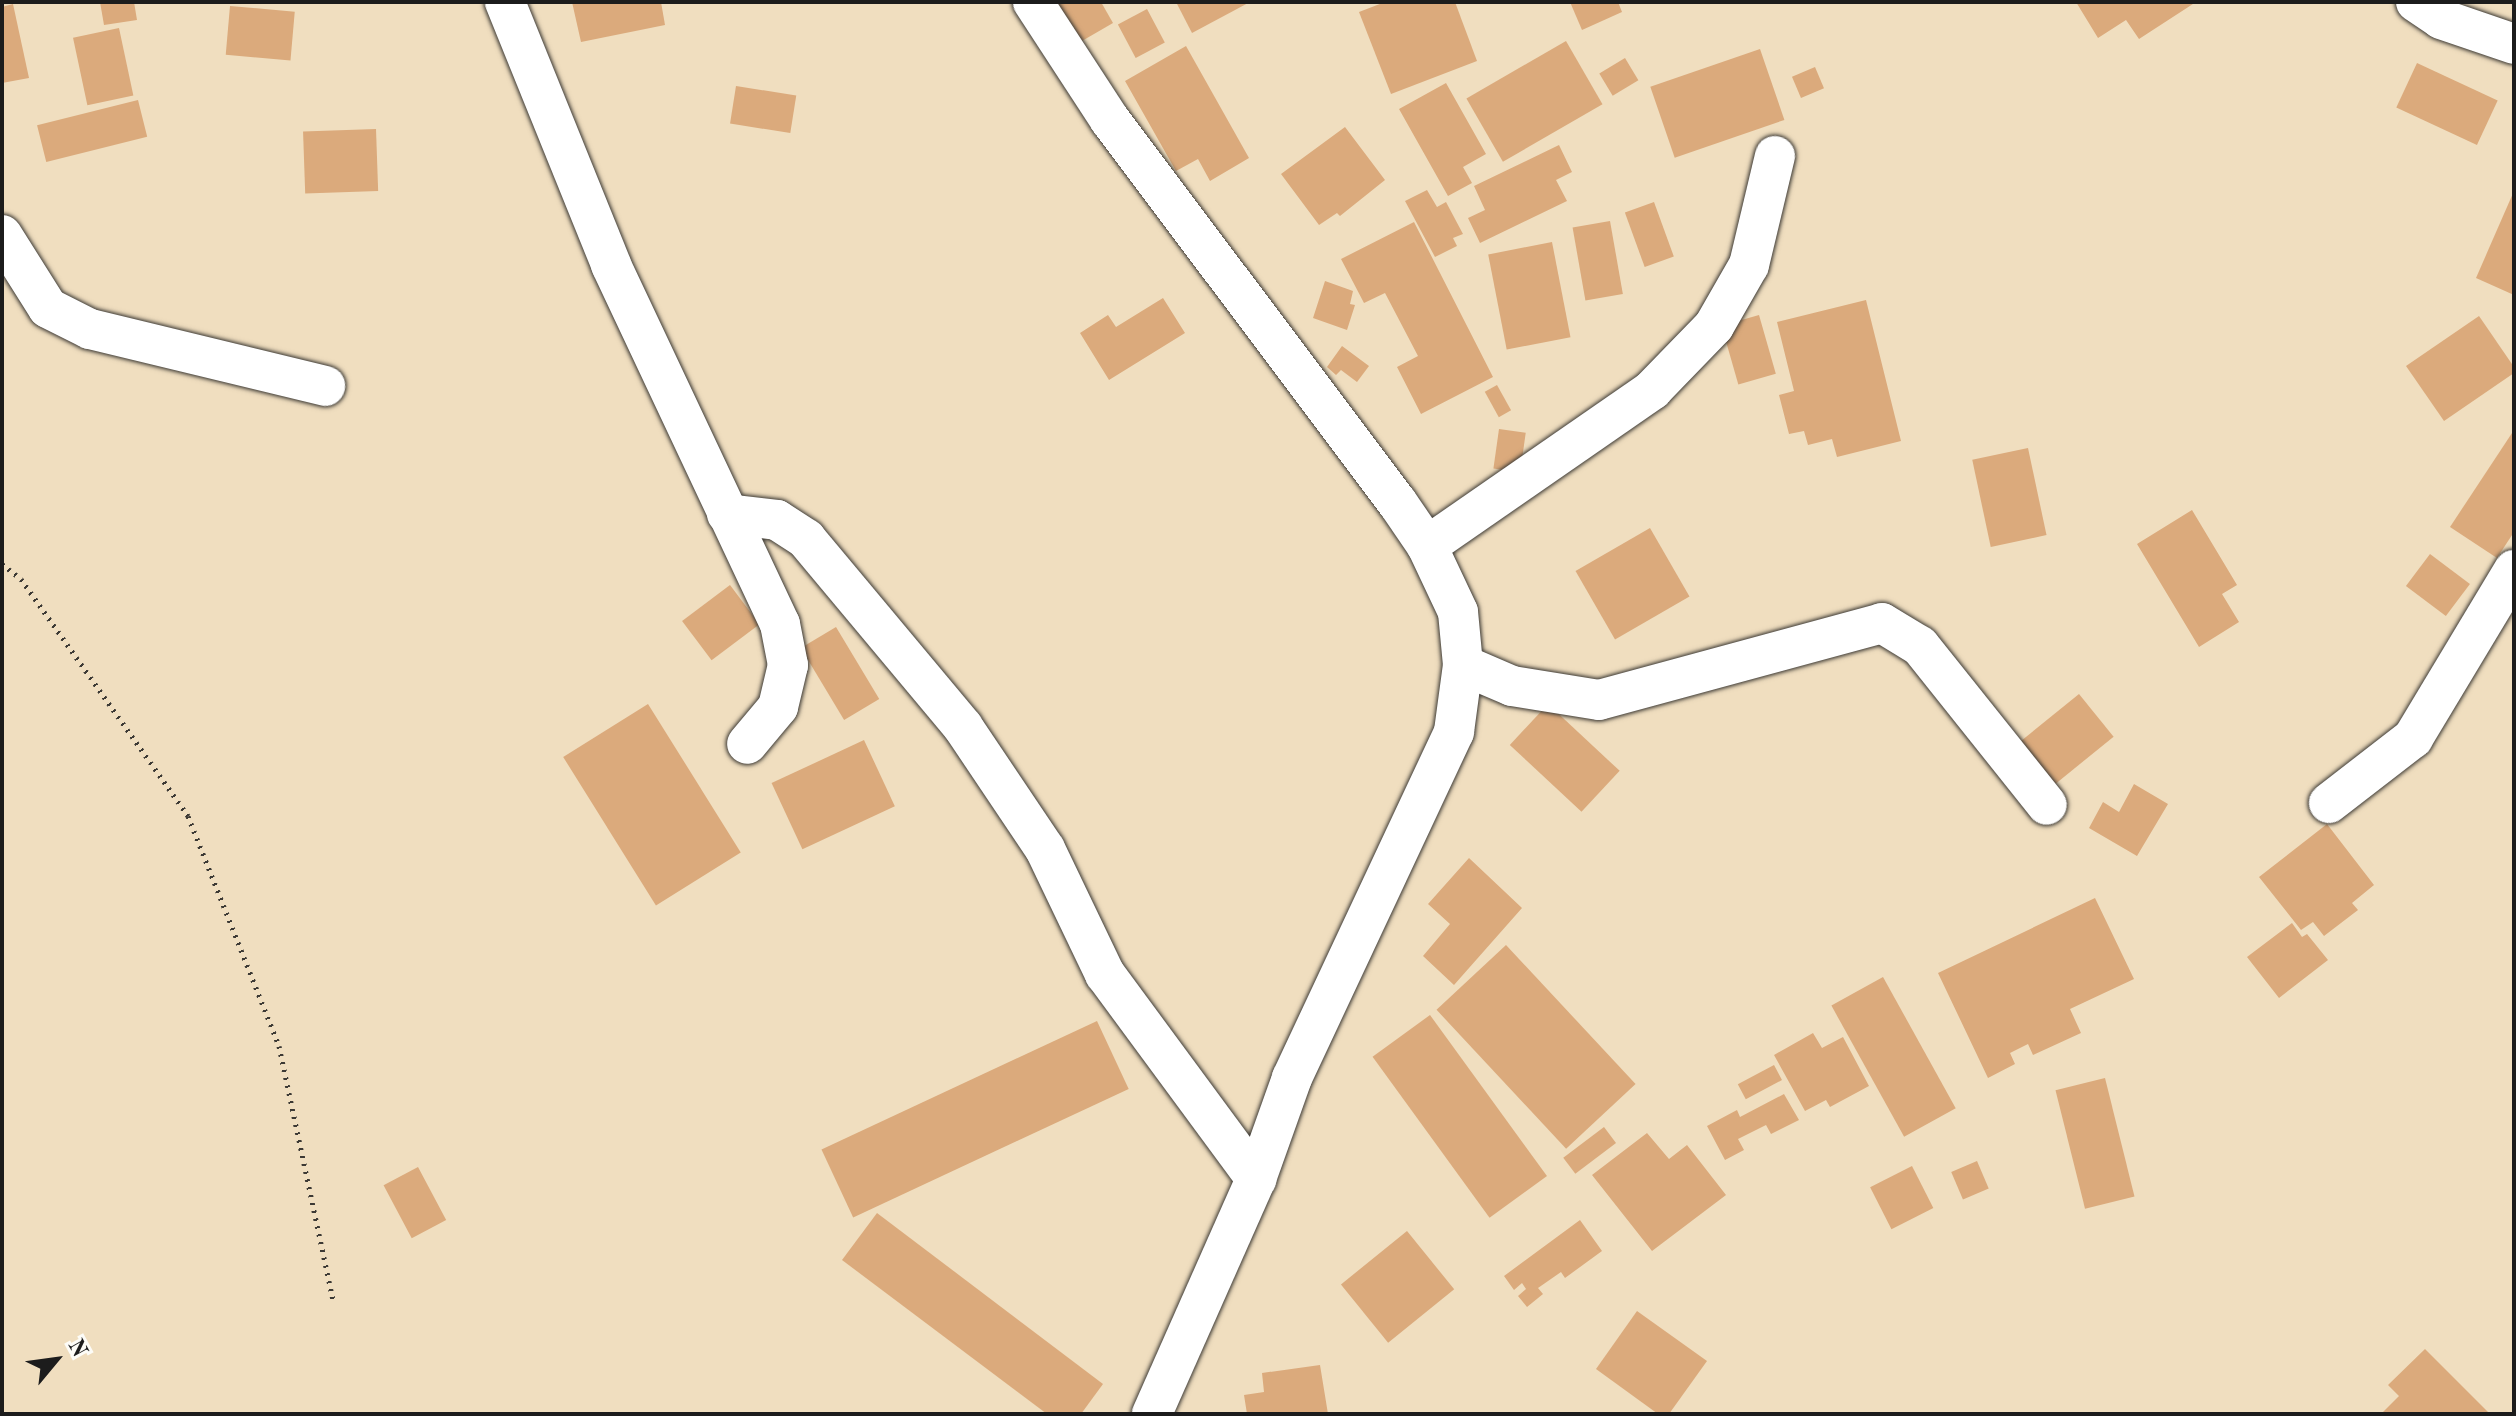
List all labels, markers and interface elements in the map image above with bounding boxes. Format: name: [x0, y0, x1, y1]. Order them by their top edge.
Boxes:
north arrow: [16, 1320, 96, 1400]
text: N: [63, 1336, 91, 1361]

